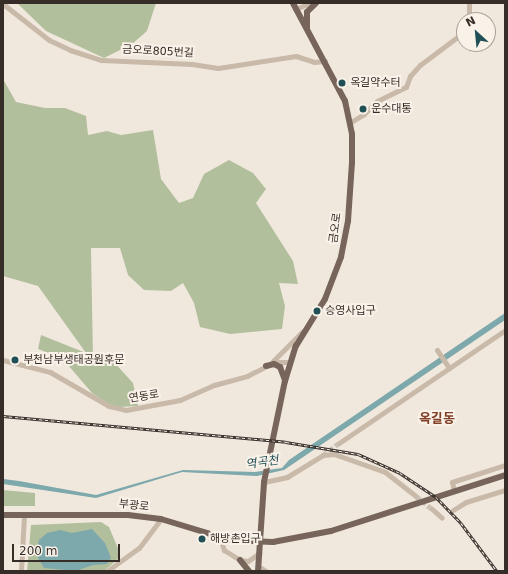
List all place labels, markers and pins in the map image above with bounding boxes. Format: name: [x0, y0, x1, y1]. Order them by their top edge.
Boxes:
place label: 옥길약수터: [350, 76, 401, 90]
marker: 옥길약수터: [337, 78, 347, 88]
place label: 운수대통: [371, 102, 411, 116]
marker: 운수대통: [358, 104, 368, 114]
place label: 승영사입구: [325, 304, 376, 318]
marker: 승영사입구: [312, 306, 322, 316]
place label: 부천남부생태공원후문: [23, 353, 124, 367]
marker: 부천남부생태공원후문: [10, 355, 20, 365]
place label: 해방촌입구: [210, 532, 261, 546]
marker: 해방촌입구: [197, 534, 207, 544]

